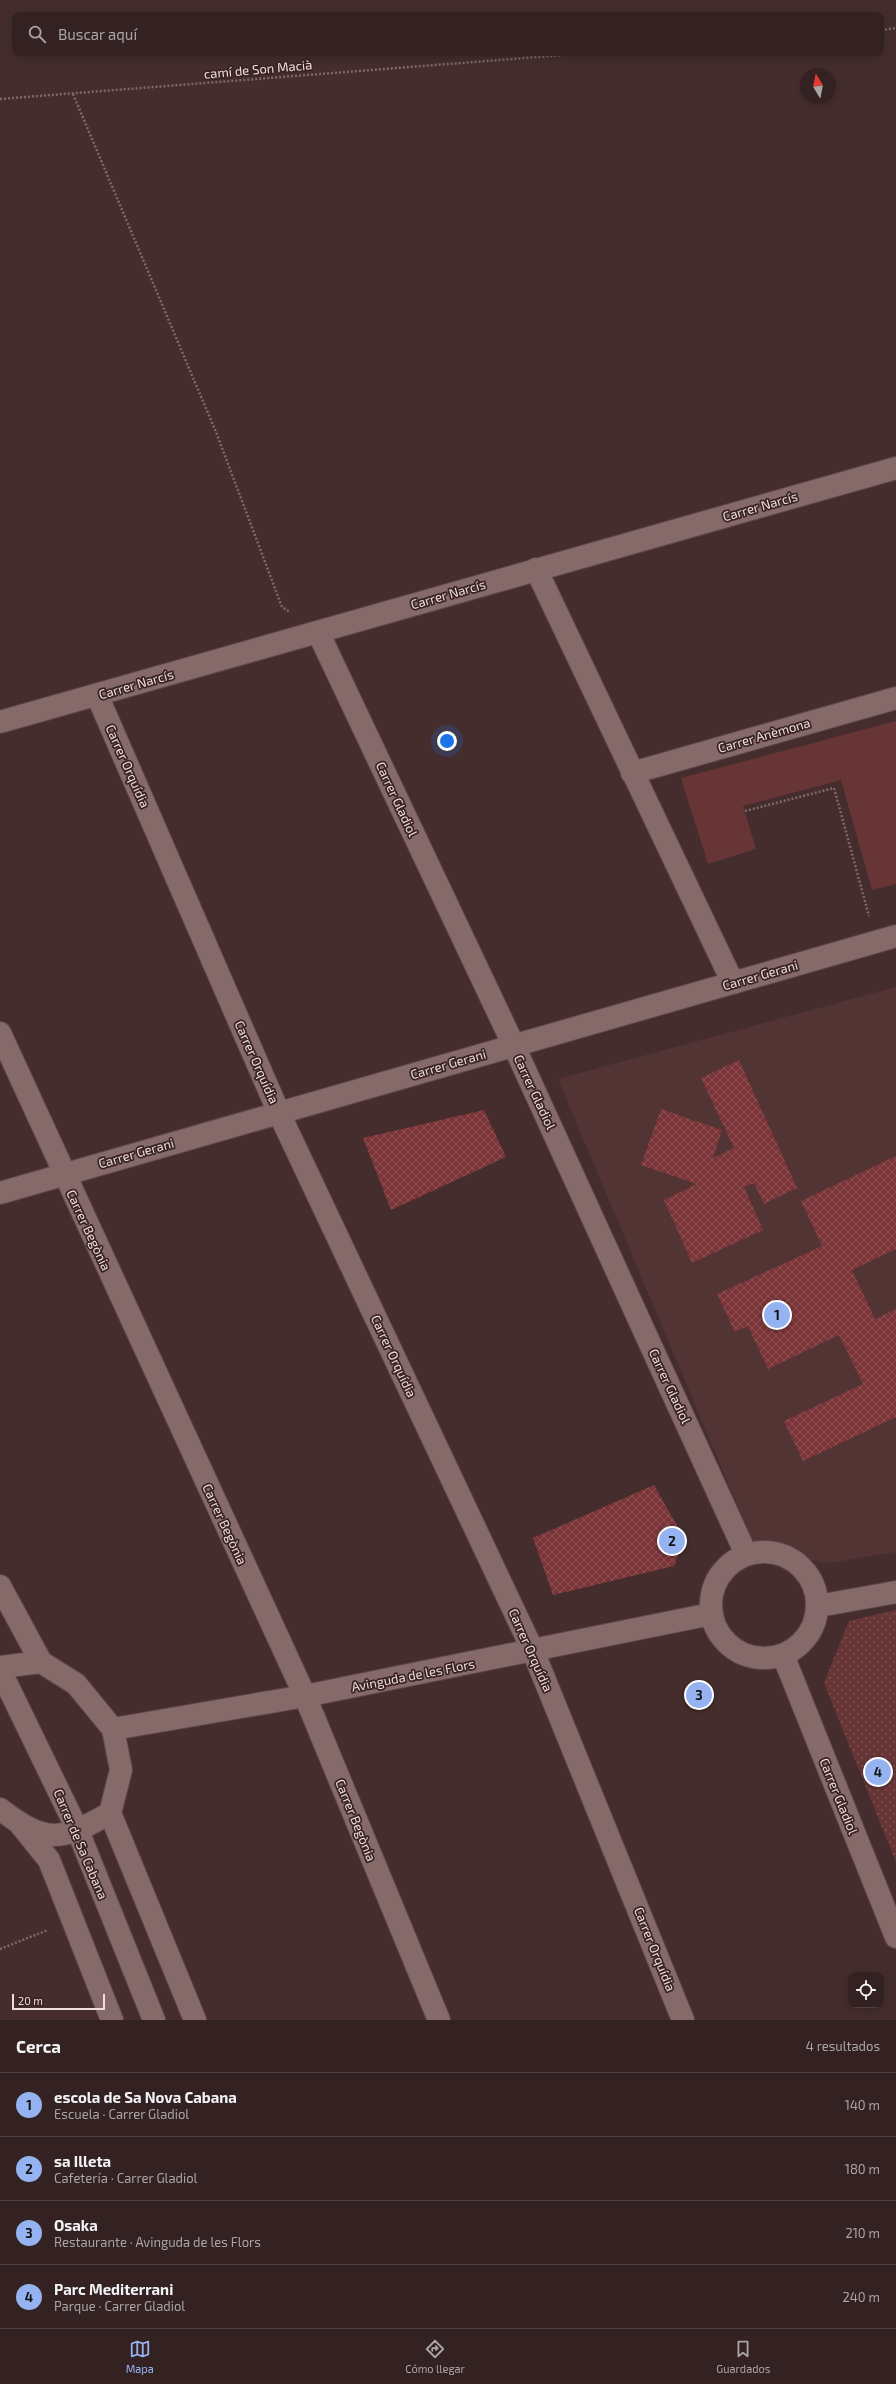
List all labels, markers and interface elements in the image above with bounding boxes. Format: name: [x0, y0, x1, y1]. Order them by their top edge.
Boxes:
search box: [12, 12, 884, 56]
icon: search: [26, 23, 48, 45]
text: Buscar aquí: [58, 25, 137, 43]
street label: camí de Son Macià: [203, 56, 313, 82]
north arrow: [800, 68, 836, 104]
street label: Carrer Narcís: [721, 488, 799, 524]
street label: Carrer Narcís: [409, 576, 487, 612]
street label: Carrer Narcís: [97, 666, 175, 702]
street label: Carrer Anèmona: [716, 714, 812, 756]
street label: Carrer Orquídia: [103, 722, 153, 810]
your location: [437, 731, 457, 751]
street label: Carrer Gladiol: [373, 759, 421, 839]
street label: Carrer Gerani: [720, 957, 800, 993]
street label: Carrer Orquídia: [232, 1018, 282, 1106]
street label: Carrer Gerani: [408, 1046, 488, 1082]
street label: Carrer Gladiol: [511, 1052, 559, 1132]
street label: Carrer Gerani: [96, 1135, 176, 1171]
street label: Carrer Begònia: [63, 1187, 115, 1273]
pin: 1: [764, 1300, 790, 1330]
street label: Carrer Orquídia: [368, 1312, 420, 1400]
street label: Carrer Gladiol: [646, 1346, 694, 1426]
street label: Carrer Begònia: [199, 1481, 251, 1567]
pin: 2: [659, 1526, 685, 1556]
street label: Carrer Orquídia: [506, 1606, 556, 1694]
street label: Avinguda de les Flors: [350, 1655, 476, 1695]
pin: 3: [686, 1680, 712, 1710]
street label: Carrer Gladiol: [816, 1756, 862, 1837]
pin: 4: [865, 1757, 891, 1787]
street label: Carrer Begònia: [332, 1777, 380, 1863]
street label: Carrer de Sa Cabana: [51, 1787, 111, 1901]
street label: Carrer Orquídia: [631, 1905, 679, 1993]
map controls: [848, 1972, 884, 2008]
button: locate: [848, 1972, 884, 2008]
scale bar: [12, 1992, 105, 2011]
text: 20 m: [18, 1994, 43, 2007]
text: Cerca: [16, 2036, 61, 2056]
text: 4 resultados: [806, 2038, 880, 2054]
text: escola de Sa Nova Cabana: [54, 2088, 237, 2106]
text: 1: [26, 2097, 32, 2113]
text: 140 m: [845, 2097, 880, 2113]
text: Escuela · Carrer Gladiol: [54, 2106, 189, 2122]
text: sa Illeta: [54, 2152, 111, 2170]
text: 2: [25, 2161, 33, 2177]
text: 180 m: [845, 2161, 880, 2177]
text: Cafetería · Carrer Gladiol: [54, 2170, 197, 2186]
text: Osaka: [54, 2216, 98, 2234]
text: 3: [25, 2225, 33, 2241]
text: 210 m: [845, 2225, 880, 2241]
text: Restaurante · Avinguda de les Flors: [54, 2234, 261, 2250]
text: Parc Mediterrani: [54, 2280, 173, 2298]
text: 4: [25, 2289, 33, 2305]
text: 240 m: [843, 2289, 880, 2305]
text: Parque · Carrer Gladiol: [54, 2298, 185, 2314]
tab: Mapa: [126, 2338, 154, 2375]
tab: Cómo llegar: [405, 2338, 465, 2375]
tab: Guardados: [716, 2338, 770, 2375]

